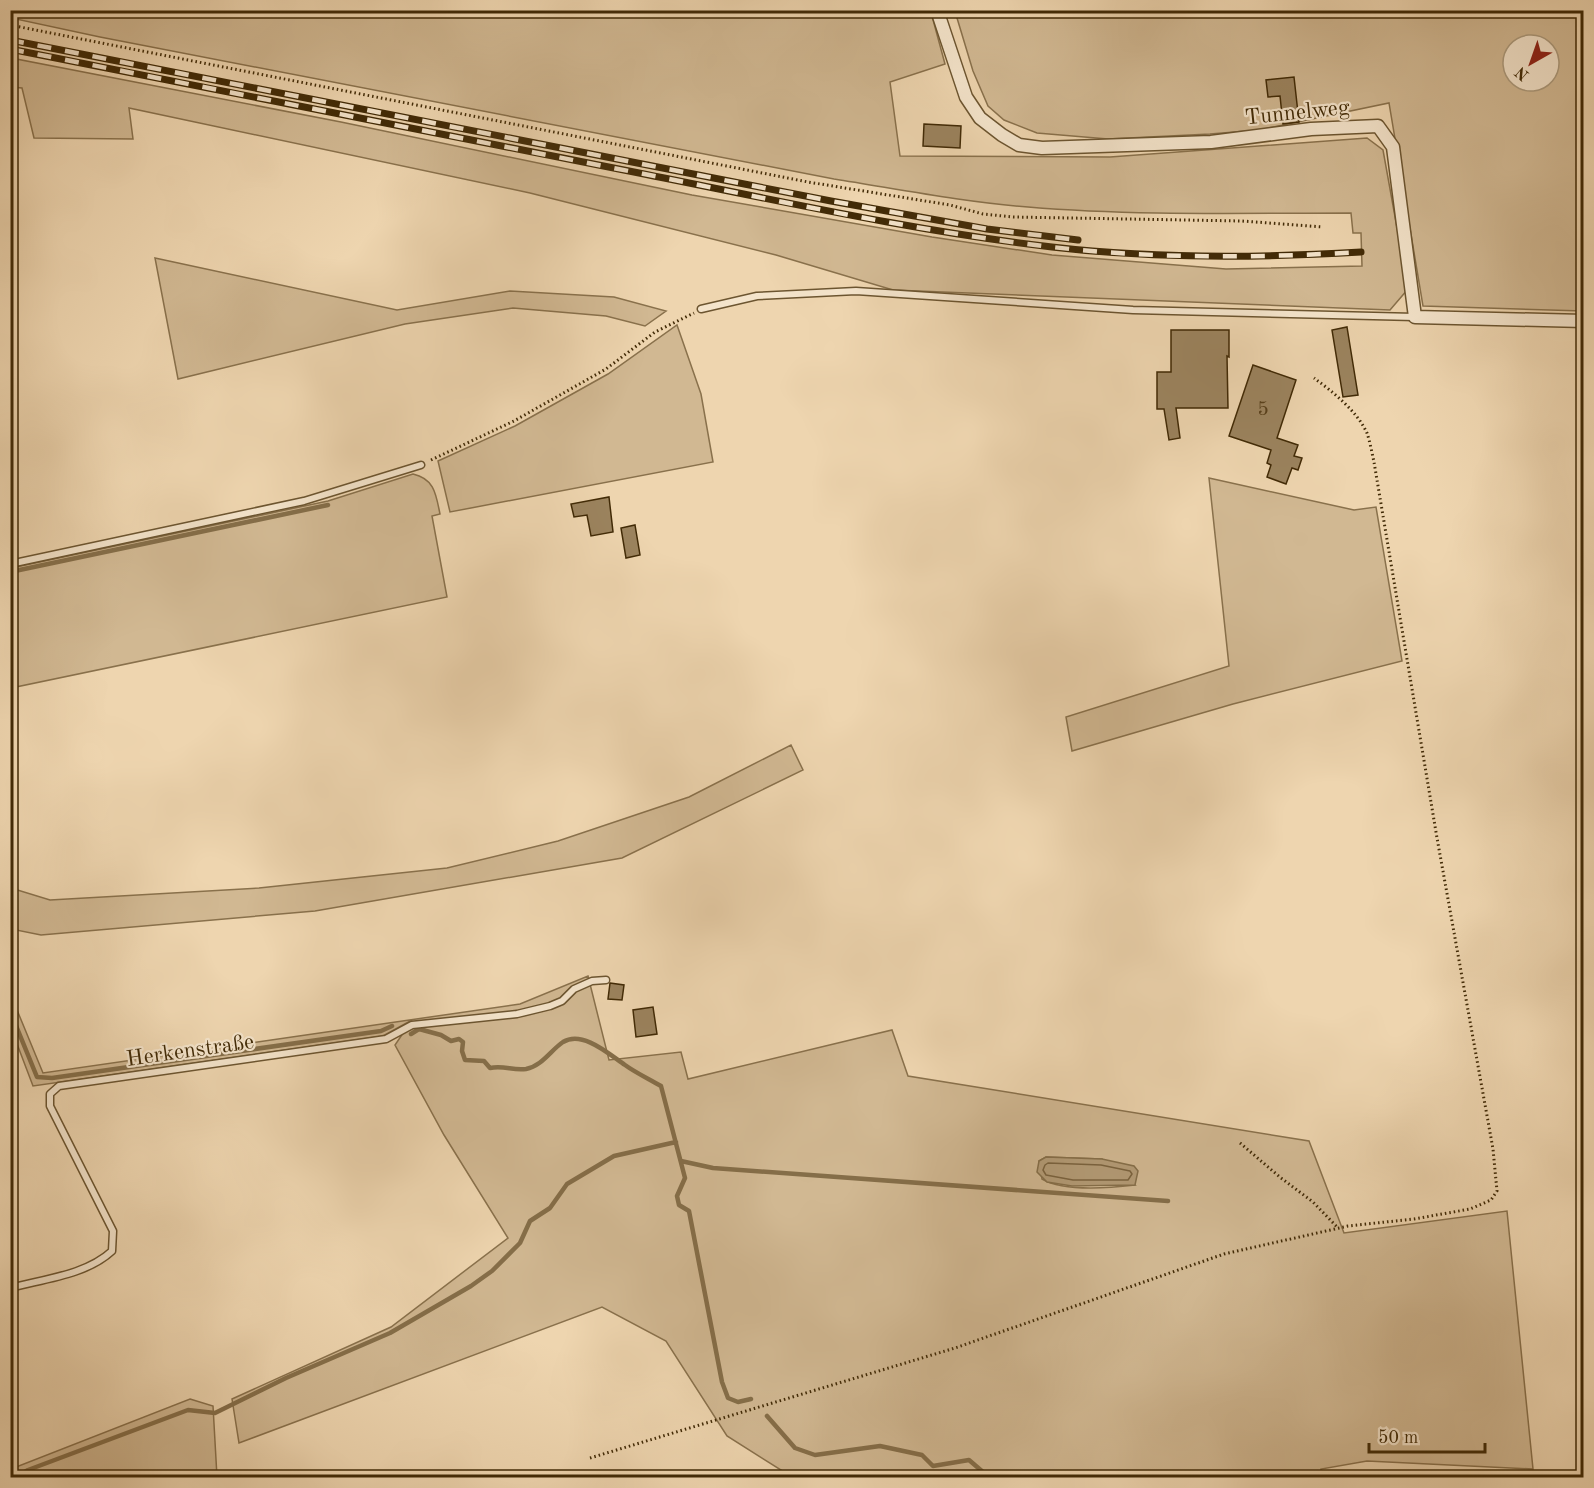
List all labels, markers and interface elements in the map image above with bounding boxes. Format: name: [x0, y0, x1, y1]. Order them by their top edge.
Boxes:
north arrow: [1501, 33, 1561, 93]
text: N: [1512, 62, 1532, 83]
street label: Tunnelweg: [1244, 97, 1351, 129]
house number: 5: [1257, 400, 1269, 420]
street label: Herkenstraße: [125, 1031, 256, 1071]
scale bar: [1369, 1416, 1484, 1454]
text: 50 m: [1378, 1429, 1418, 1447]

